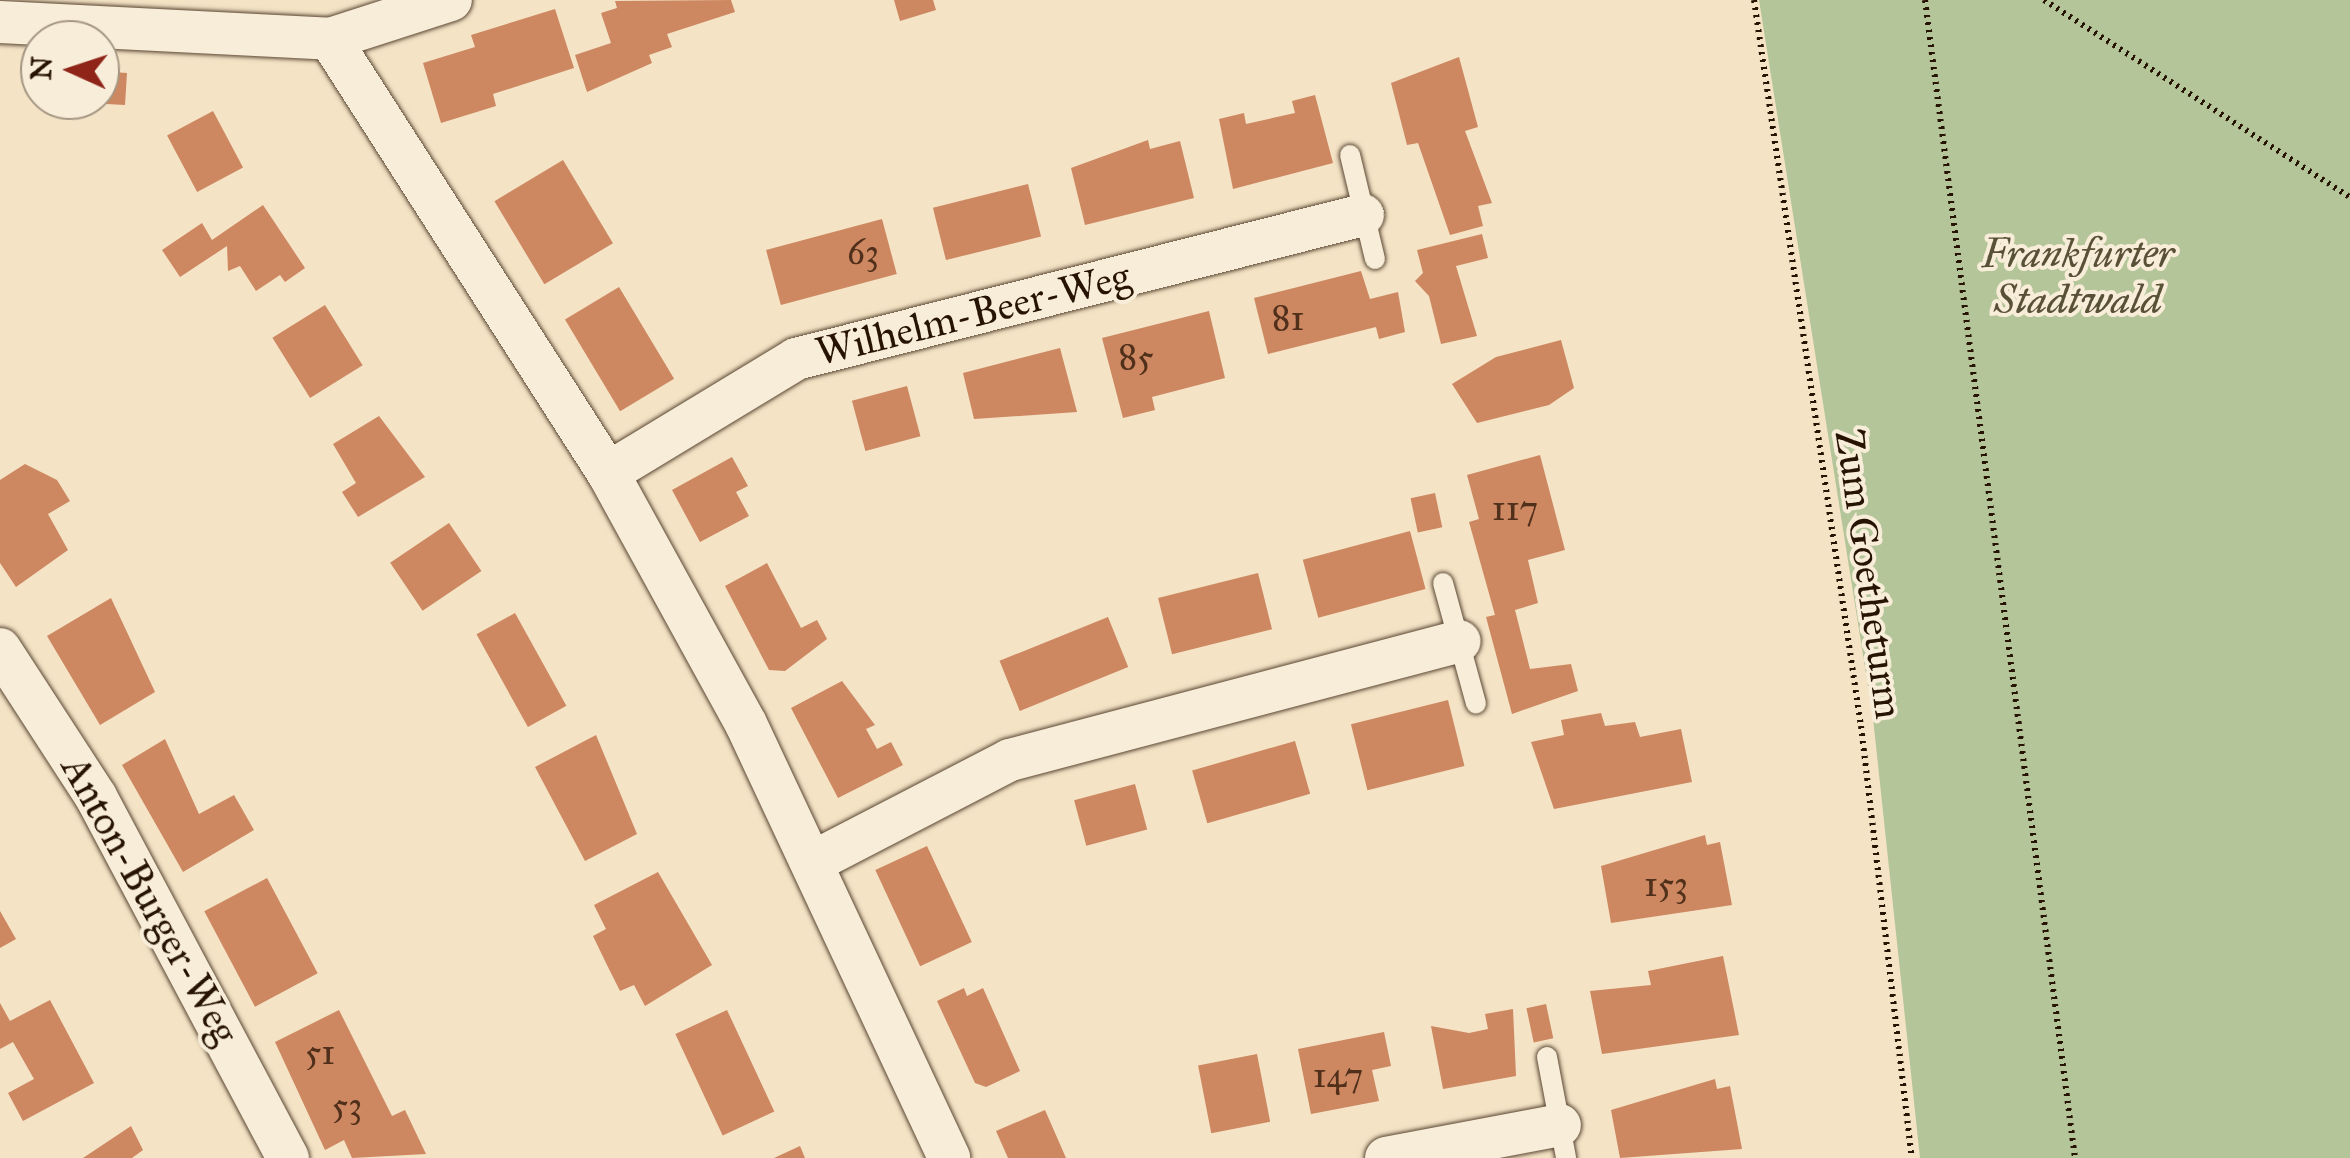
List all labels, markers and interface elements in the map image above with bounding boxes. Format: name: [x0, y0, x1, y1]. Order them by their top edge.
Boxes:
north arrow: [20, 20, 120, 120]
text: N: [23, 56, 60, 81]
park label: Frankfurter Stadtwald: [1982, 230, 2174, 324]
house number: 63: [847, 232, 879, 274]
street label: Wilhelm-Beer-Weg: [811, 252, 1135, 376]
house number: 81: [1272, 298, 1304, 340]
house number: 85: [1119, 337, 1153, 379]
street label: Zum Goetheturm: [1825, 426, 1913, 722]
house number: 117: [1492, 488, 1538, 530]
street label: Anton-Burger-Weg: [51, 747, 249, 1053]
house number: 153: [1644, 864, 1688, 906]
house number: 51: [305, 1032, 335, 1074]
house number: 147: [1313, 1055, 1363, 1097]
house number: 53: [332, 1085, 362, 1127]

